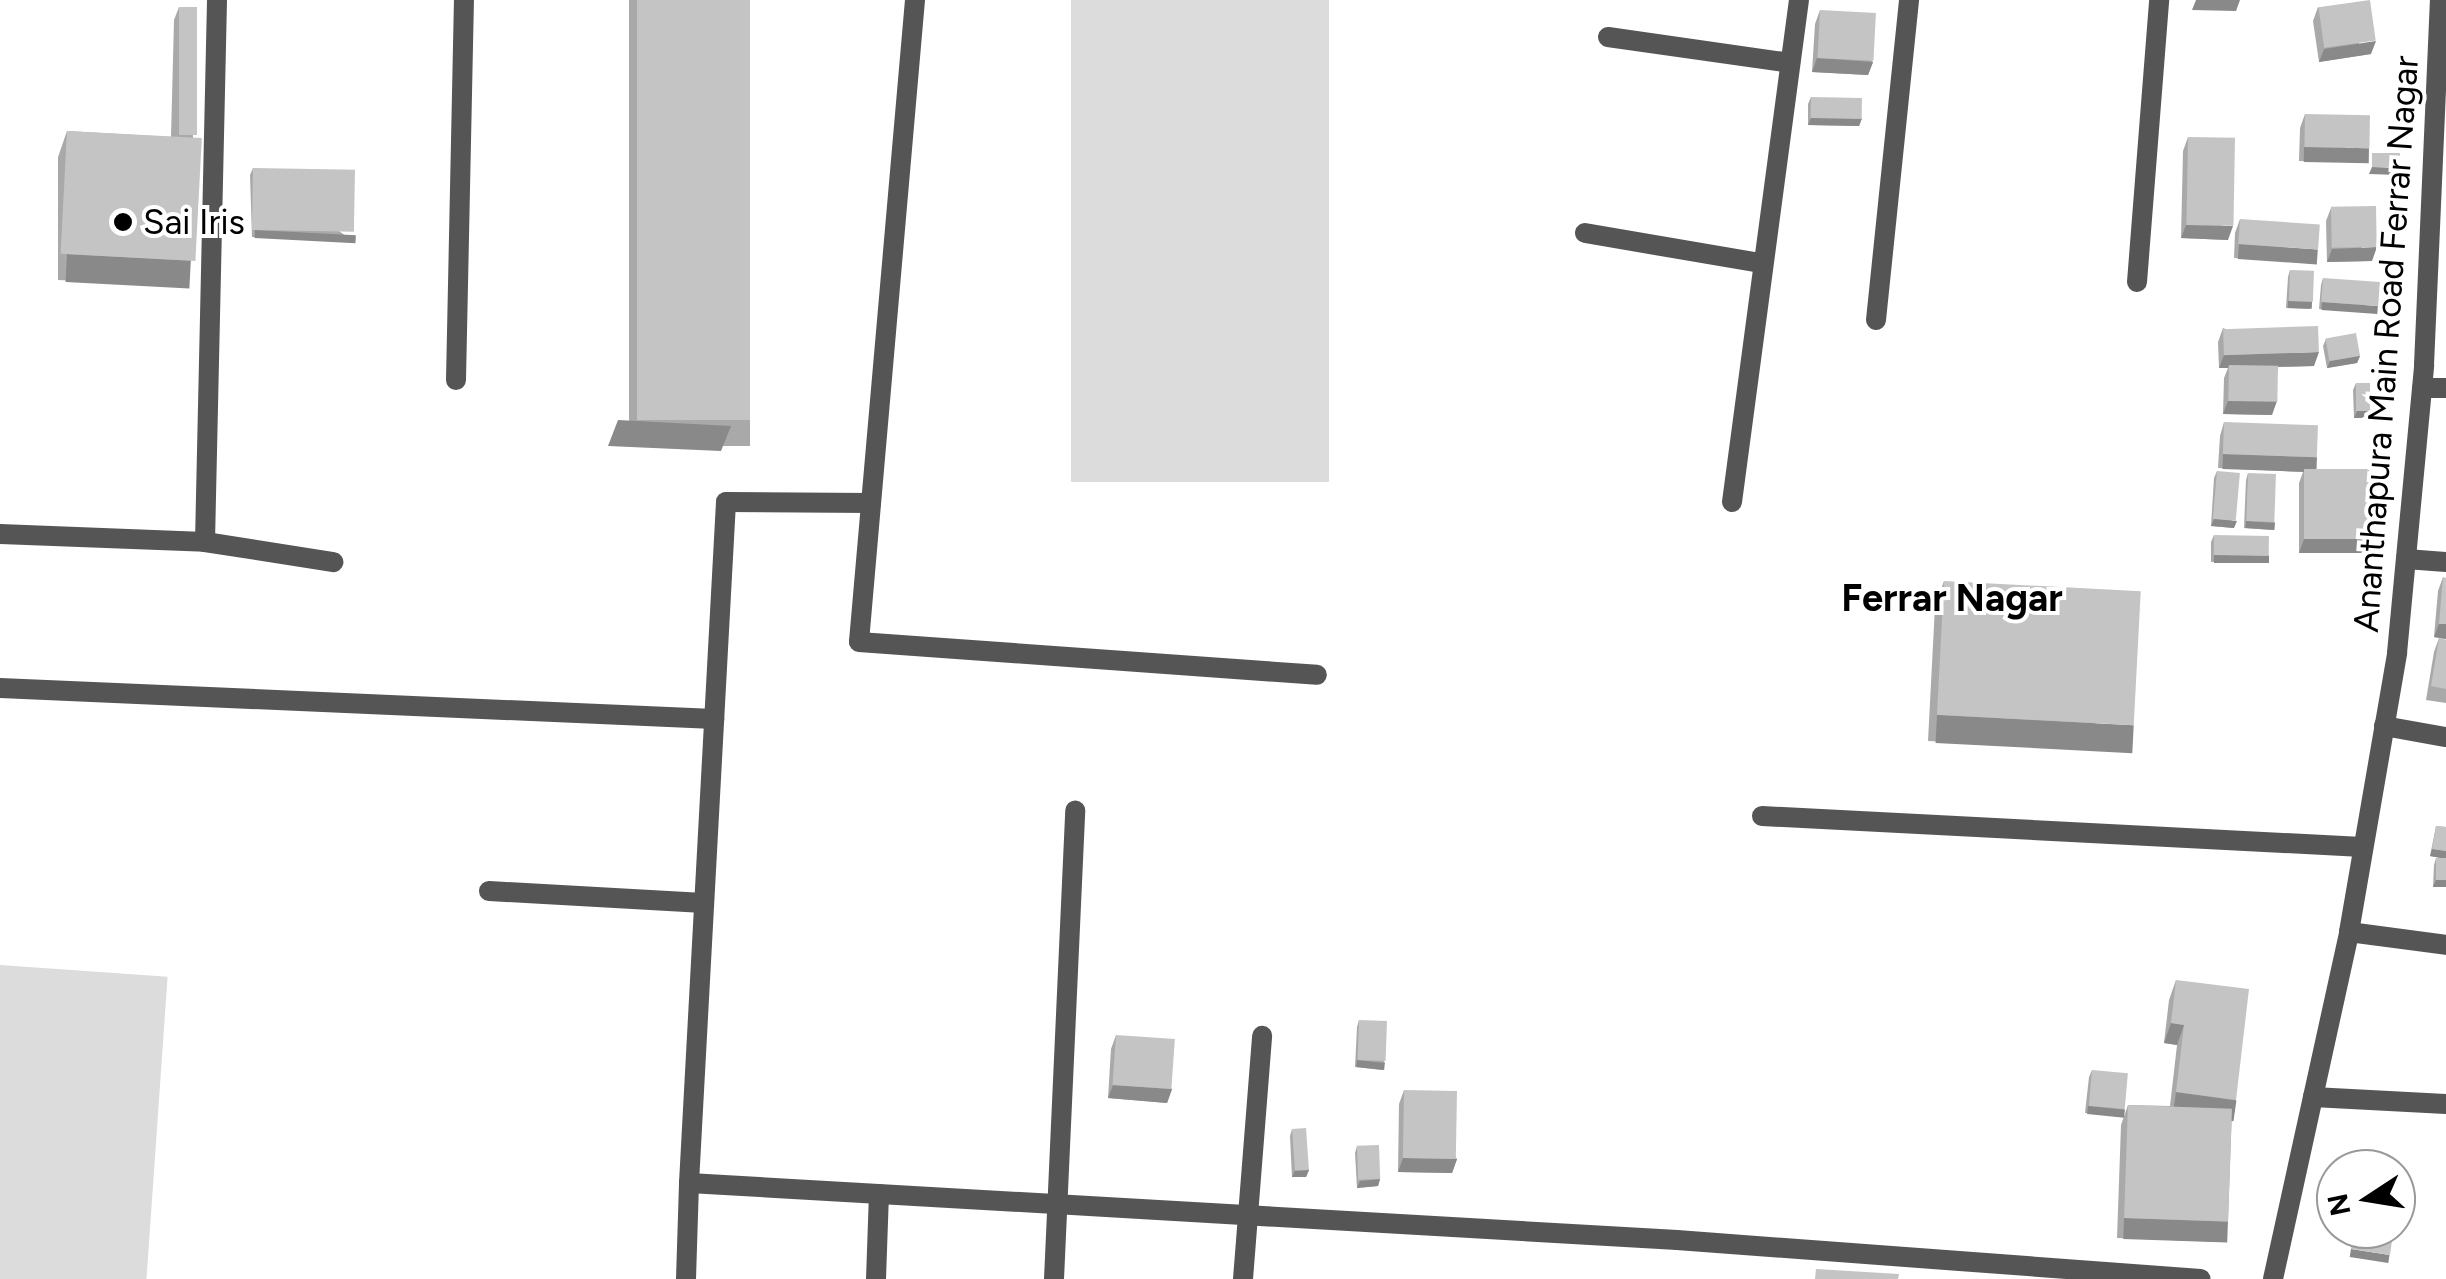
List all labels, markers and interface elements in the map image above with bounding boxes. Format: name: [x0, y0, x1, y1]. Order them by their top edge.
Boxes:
street label: Ananthapura Main Road Ferrar Nagar: [2345, 54, 2427, 634]
place label: Sai Iris: [143, 201, 245, 243]
marker: Sai Iris: [112, 211, 134, 233]
district label: Ferrar Nagar: [1841, 576, 2063, 622]
north arrow: [2316, 1149, 2416, 1249]
text: N: [2320, 1191, 2357, 1219]

